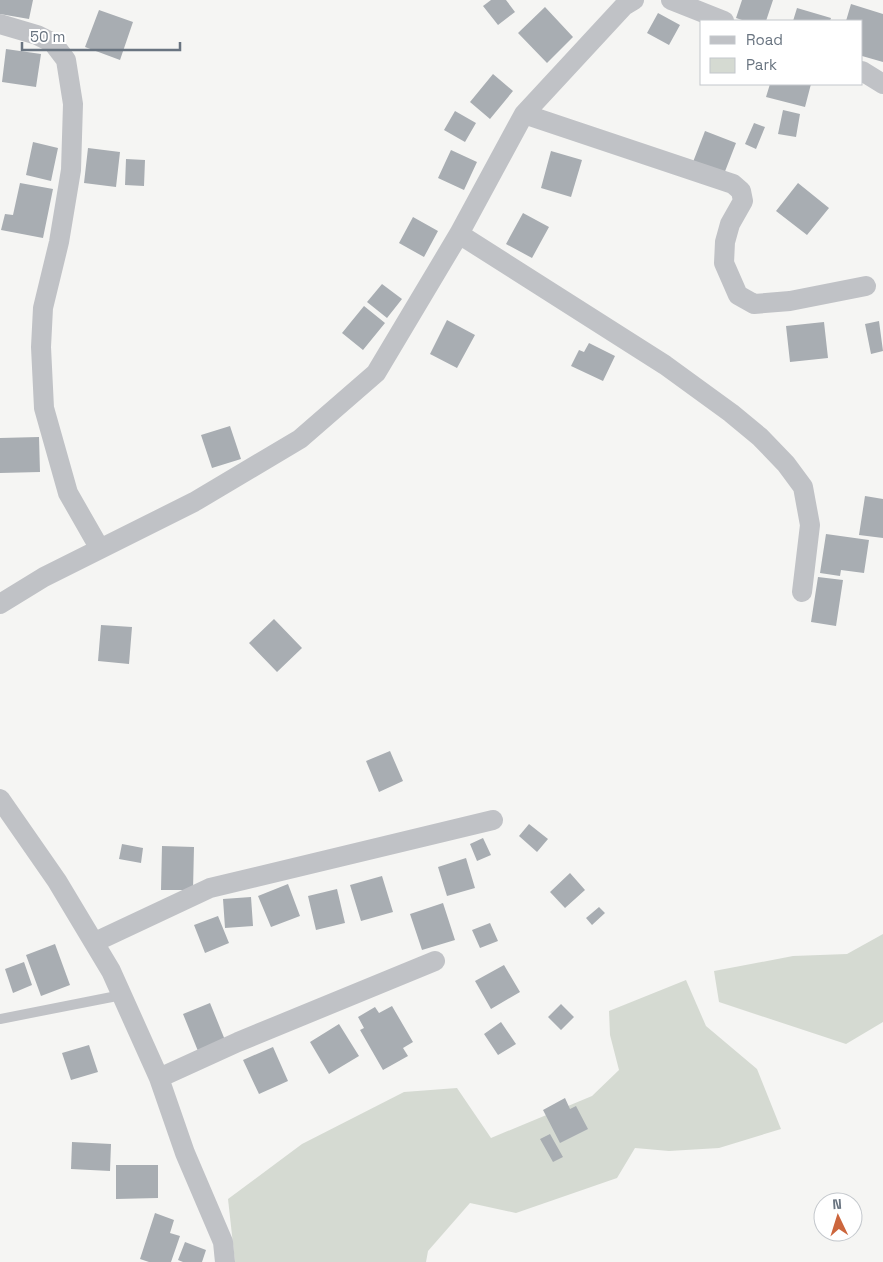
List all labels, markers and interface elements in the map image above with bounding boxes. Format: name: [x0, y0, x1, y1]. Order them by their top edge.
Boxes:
scale bar: [22, 20, 180, 52]
legend: [700, 20, 863, 85]
text: 50 m: [30, 27, 65, 46]
text: Road: [746, 30, 783, 49]
text: Park: [746, 55, 777, 74]
north arrow: [813, 1192, 863, 1242]
text: N: [832, 1195, 842, 1213]

